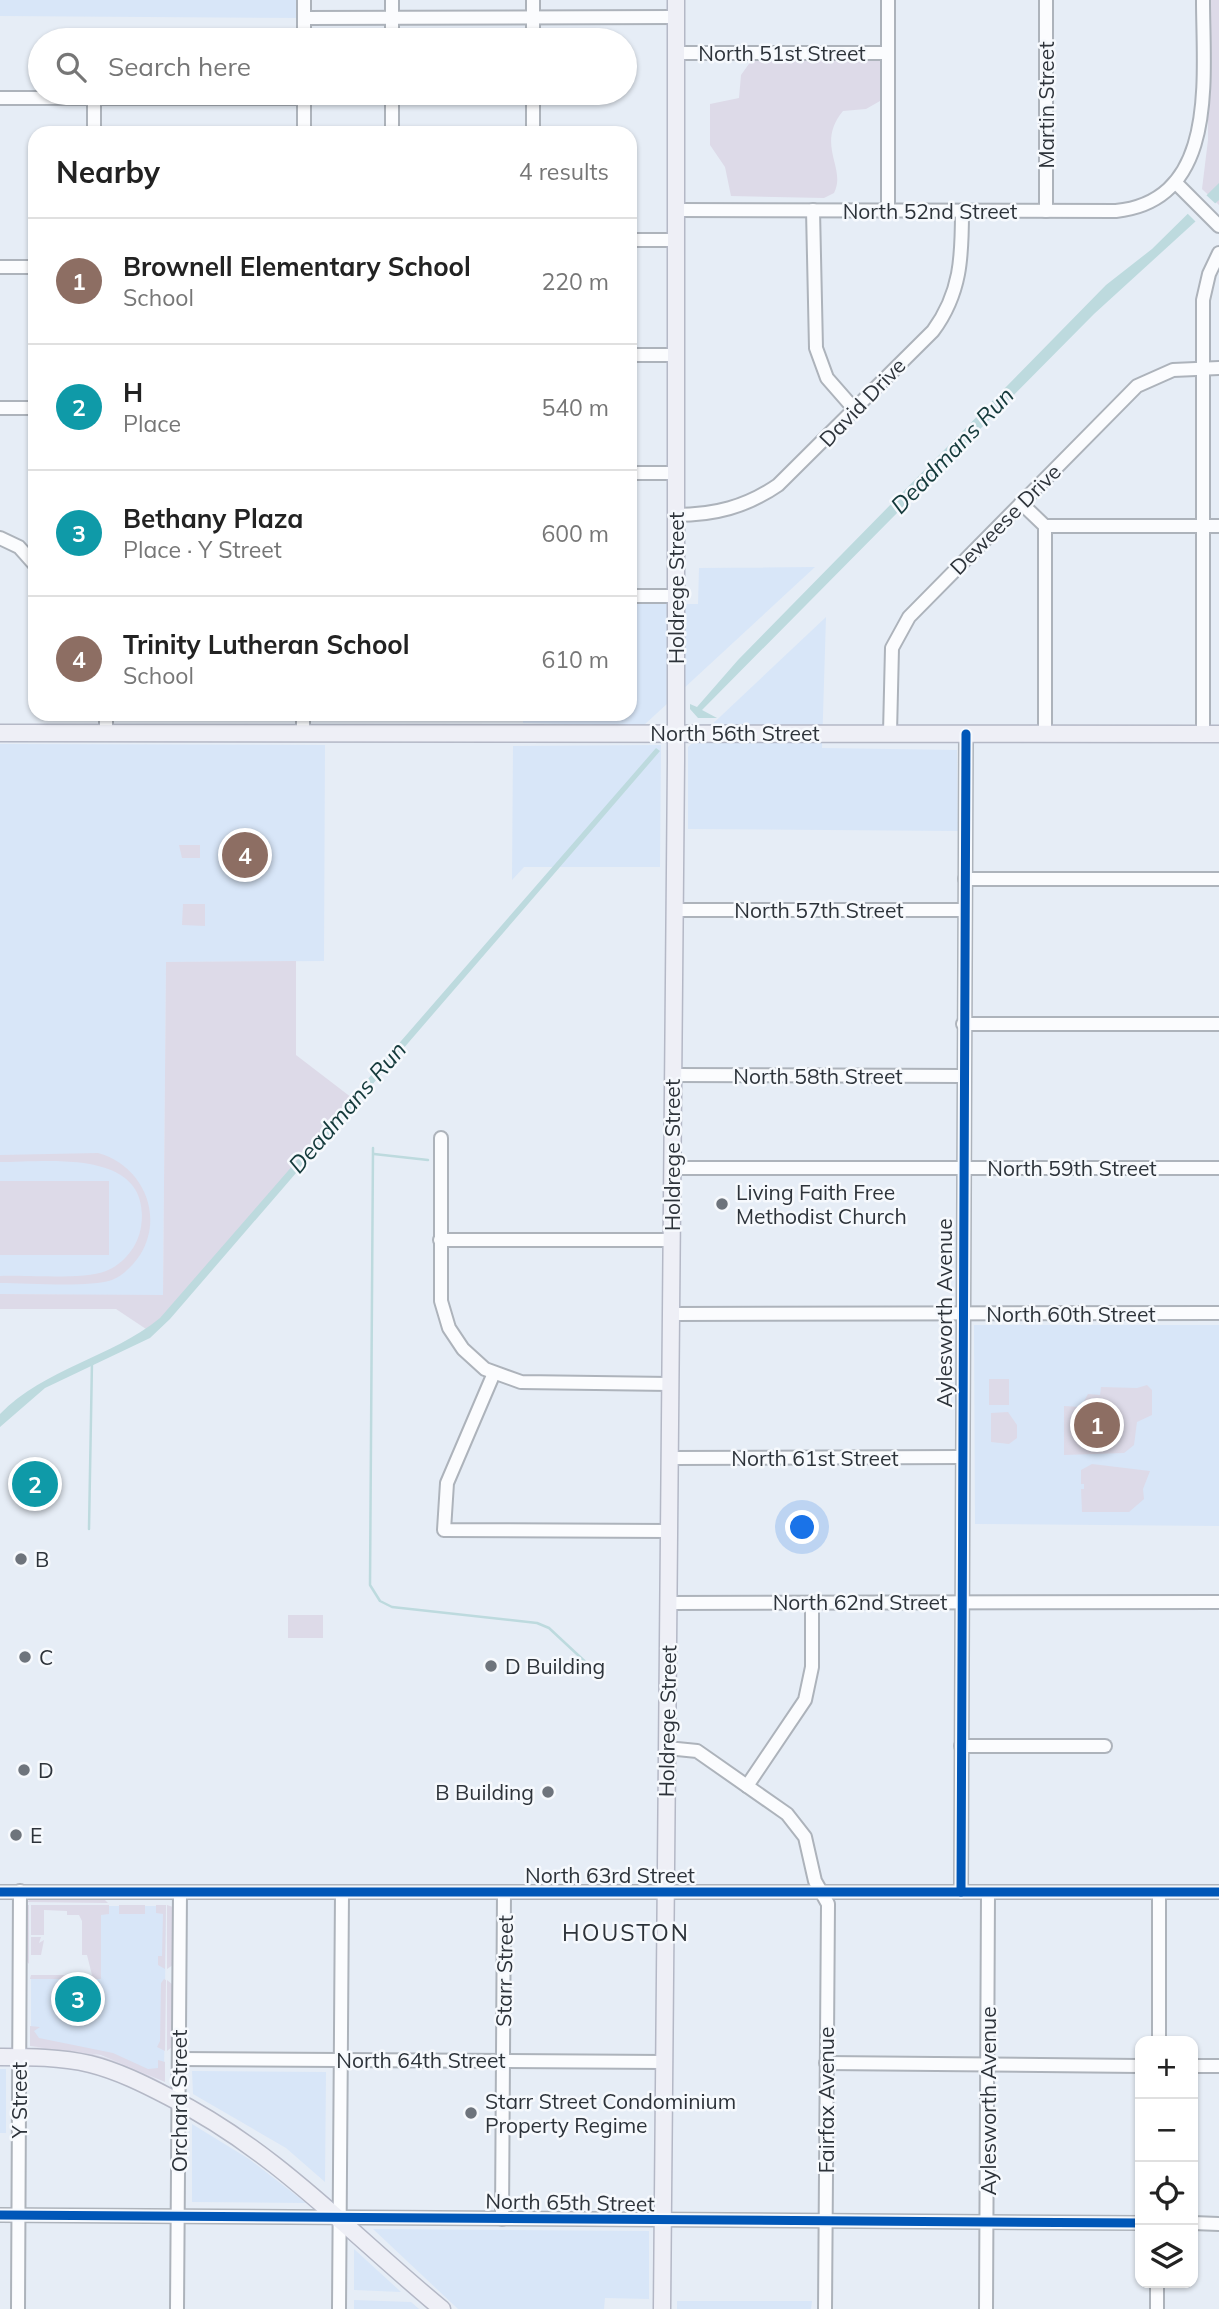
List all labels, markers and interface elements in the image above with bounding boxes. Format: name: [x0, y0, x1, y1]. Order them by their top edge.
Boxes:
search box: [28, 28, 637, 105]
street label: North 51st Street: [698, 40, 866, 66]
street label: Martin Street: [1033, 41, 1059, 169]
icon: search: [52, 48, 90, 86]
text: Search here: [108, 50, 251, 83]
text: Nearby: [56, 153, 160, 191]
text: 4 results: [519, 157, 609, 186]
street label: North 52nd Street: [843, 198, 1017, 224]
text: Brownell Elementary School: [123, 250, 471, 283]
text: 1: [72, 267, 86, 296]
text: 220 m: [541, 267, 609, 296]
text: School: [123, 283, 194, 312]
street label: David Drive: [813, 352, 911, 452]
text: H: [123, 376, 143, 409]
water label: Deadmans Run: [884, 381, 1020, 519]
text: 2: [72, 393, 86, 422]
text: 540 m: [541, 393, 609, 422]
text: Place: [123, 409, 181, 438]
street label: Deweese Drive: [944, 458, 1066, 580]
text: Bethany Plaza: [123, 502, 303, 535]
street label: Holdrege Street: [663, 512, 689, 664]
text: 3: [72, 519, 86, 548]
text: 600 m: [541, 519, 609, 548]
text: Place · Y Street: [123, 535, 282, 564]
text: Trinity Lutheran School: [123, 628, 410, 661]
text: 4: [72, 645, 86, 674]
text: 610 m: [541, 645, 609, 674]
text: School: [123, 661, 194, 690]
street label: North 56th Street: [650, 720, 820, 746]
pin: 4: [222, 829, 268, 881]
street label: North 57th Street: [734, 897, 904, 923]
water label: Deadmans Run: [282, 1035, 412, 1179]
street label: North 58th Street: [733, 1063, 903, 1089]
street label: Holdrege Street: [659, 1079, 685, 1231]
street label: North 59th Street: [987, 1155, 1157, 1181]
place label: Living Faith Free Methodist Church: [736, 1179, 907, 1229]
marker: Living Faith Free Methodist Church: [714, 1196, 730, 1212]
street label: Aylesworth Avenue: [931, 1218, 957, 1408]
street label: North 60th Street: [986, 1301, 1156, 1327]
pin: 1: [1074, 1399, 1120, 1451]
street label: North 61st Street: [731, 1445, 899, 1471]
pin: 2: [12, 1458, 58, 1510]
your location: [785, 1510, 819, 1544]
place label: B: [35, 1546, 49, 1572]
marker: B: [13, 1551, 29, 1567]
street label: North 62nd Street: [773, 1589, 947, 1615]
place label: C: [39, 1644, 53, 1670]
street label: Holdrege Street: [653, 1645, 681, 1797]
marker: C: [17, 1649, 33, 1665]
place label: D Building: [505, 1653, 605, 1679]
marker: D Building: [483, 1658, 499, 1674]
place label: D: [38, 1757, 54, 1783]
marker: D: [16, 1762, 32, 1778]
place label: B Building: [435, 1779, 534, 1805]
marker: B Building: [540, 1784, 556, 1800]
place label: E: [30, 1822, 42, 1848]
marker: E: [8, 1827, 24, 1843]
street label: North 63rd Street: [525, 1862, 695, 1888]
street label: Starr Street: [490, 1915, 518, 2027]
district label: HOUSTON: [562, 1918, 690, 1947]
pin: 3: [55, 1973, 101, 2025]
street label: Aylesworth Avenue: [975, 2006, 1001, 2196]
street label: Fairfax Avenue: [813, 2027, 839, 2173]
street label: Orchard Street: [166, 2030, 192, 2172]
map controls: [1135, 2036, 1198, 2288]
button: +: [1135, 2036, 1198, 2099]
street label: North 64th Street: [336, 2047, 506, 2073]
street label: Y Street: [6, 2062, 32, 2139]
place label: Starr Street Condominium Property Regime: [485, 2088, 736, 2138]
button: −: [1135, 2099, 1198, 2162]
marker: Starr Street Condominium Property Regime: [463, 2105, 479, 2121]
button: locate: [1135, 2162, 1198, 2225]
street label: North 65th Street: [485, 2188, 655, 2216]
button: layers: [1135, 2225, 1198, 2288]

